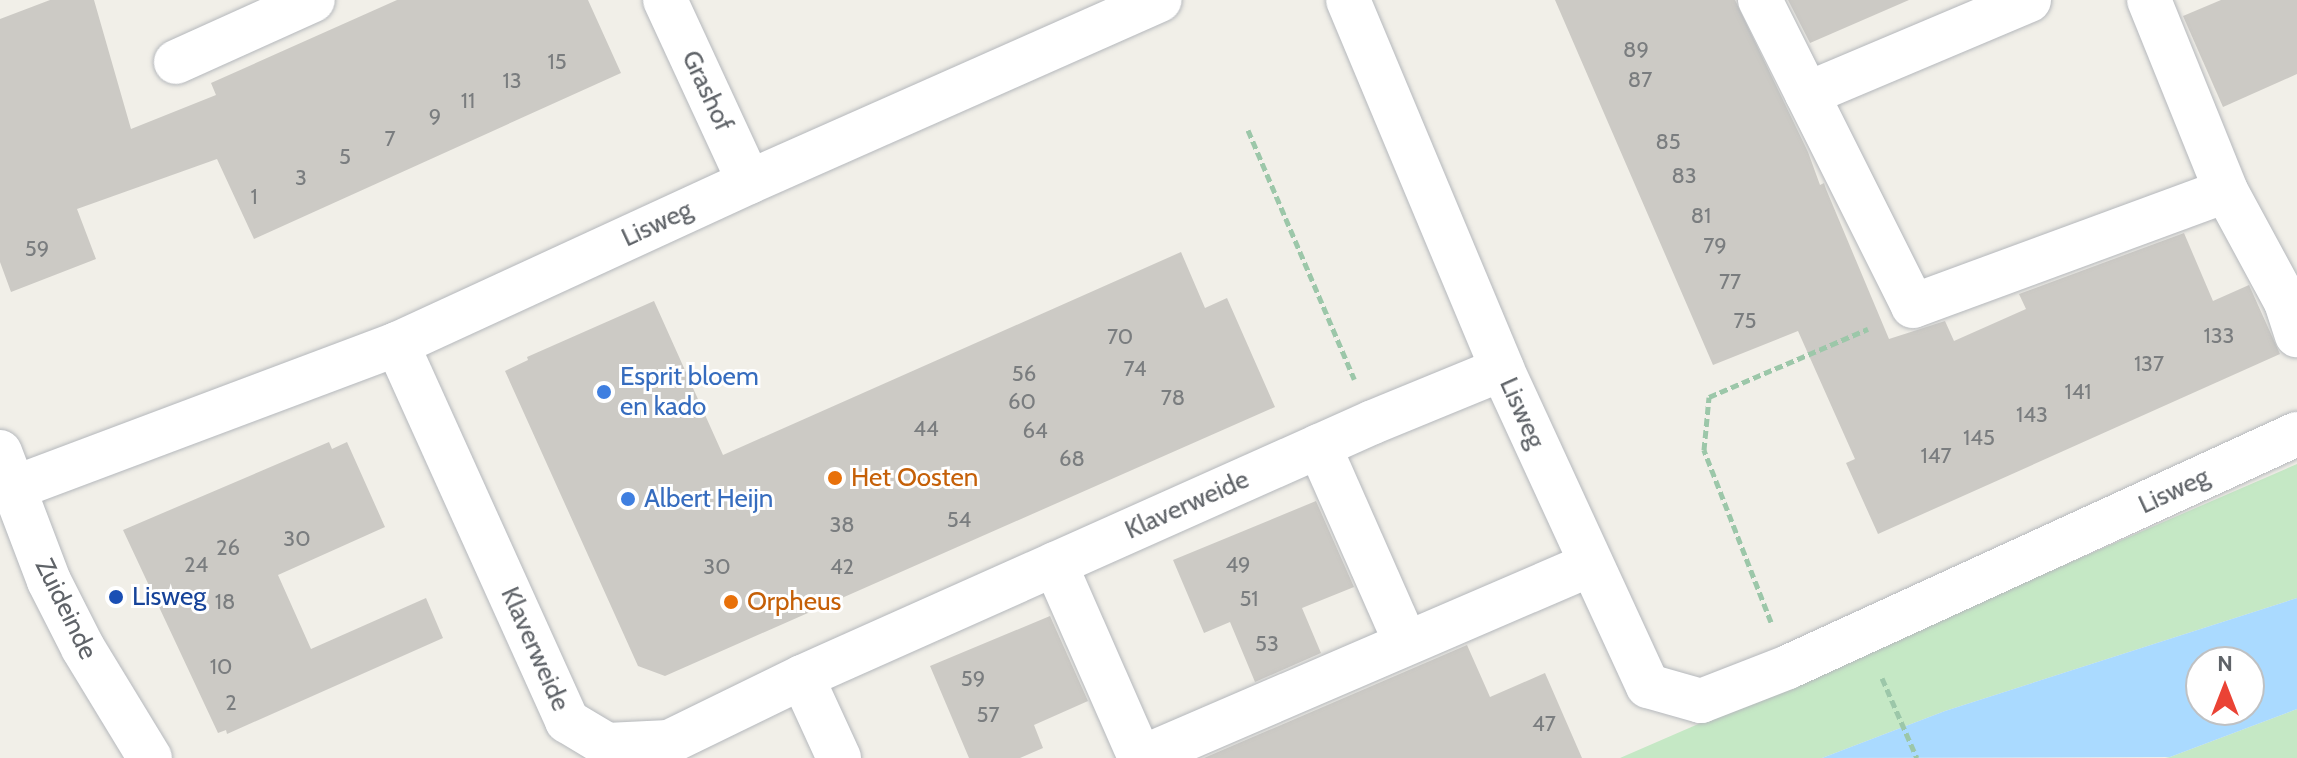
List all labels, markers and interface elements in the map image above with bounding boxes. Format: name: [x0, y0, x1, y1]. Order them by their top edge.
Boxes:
house number: 89: [1623, 37, 1649, 63]
street label: Grashof: [675, 46, 739, 136]
house number: 15: [547, 49, 567, 75]
house number: 87: [1628, 67, 1652, 93]
house number: 13: [502, 68, 522, 94]
house number: 11: [461, 88, 475, 114]
house number: 9: [429, 104, 441, 130]
house number: 7: [384, 126, 396, 152]
house number: 85: [1655, 129, 1681, 155]
house number: 5: [339, 144, 351, 170]
house number: 83: [1671, 163, 1697, 189]
house number: 3: [295, 165, 307, 191]
house number: 1: [250, 184, 258, 210]
street label: Lisweg: [617, 194, 697, 254]
house number: 81: [1691, 203, 1711, 229]
house number: 79: [1703, 233, 1727, 259]
house number: 59: [25, 236, 49, 262]
house number: 77: [1719, 269, 1741, 295]
house number: 75: [1734, 308, 1756, 334]
house number: 133: [2204, 323, 2234, 349]
house number: 70: [1107, 324, 1133, 350]
house number: 137: [2134, 351, 2164, 377]
house number: 74: [1123, 356, 1147, 382]
place label: Esprit bloem en kado: [620, 361, 759, 422]
house number: 56: [1012, 361, 1036, 387]
street label: Lisweg: [1493, 373, 1551, 453]
house number: 141: [2064, 379, 2092, 405]
marker: Esprit bloem en kado: [595, 383, 613, 401]
house number: 78: [1161, 385, 1185, 411]
house number: 60: [1008, 389, 1036, 415]
house number: 143: [2016, 402, 2048, 428]
house number: 44: [913, 416, 939, 442]
house number: 64: [1022, 418, 1048, 444]
house number: 145: [1963, 425, 1995, 451]
house number: 147: [1921, 443, 1951, 469]
house number: 68: [1059, 446, 1085, 472]
street label: Lisweg: [2134, 461, 2214, 521]
place label: Het Oosten: [851, 462, 978, 494]
street label: Klaverweide: [1120, 464, 1254, 546]
marker: Het Oosten: [826, 469, 844, 487]
place label: Albert Heijn: [644, 483, 773, 515]
marker: Albert Heijn: [619, 490, 637, 508]
house number: 54: [947, 507, 971, 533]
house number: 38: [829, 512, 855, 538]
house number: 30: [283, 526, 311, 552]
house number: 26: [216, 535, 240, 561]
house number: 24: [184, 552, 208, 578]
house number: 49: [1225, 552, 1251, 578]
street label: Zuideinde: [28, 554, 104, 664]
house number: 30: [703, 554, 731, 580]
house number: 42: [830, 554, 854, 580]
place label: Lisweg: [132, 581, 206, 613]
street label: Klaverweide: [494, 582, 576, 716]
place label: Orpheus: [747, 586, 841, 618]
house number: 51: [1239, 586, 1259, 612]
marker: Lisweg: [107, 588, 125, 606]
house number: 18: [215, 589, 235, 615]
marker: Orpheus: [722, 593, 740, 611]
house number: 53: [1255, 631, 1279, 657]
north arrow: [2185, 646, 2265, 726]
text: N: [2217, 650, 2233, 677]
house number: 10: [210, 654, 232, 680]
house number: 59: [961, 666, 985, 692]
house number: 2: [225, 690, 237, 716]
house number: 57: [977, 702, 999, 728]
house number: 47: [1532, 711, 1556, 737]

